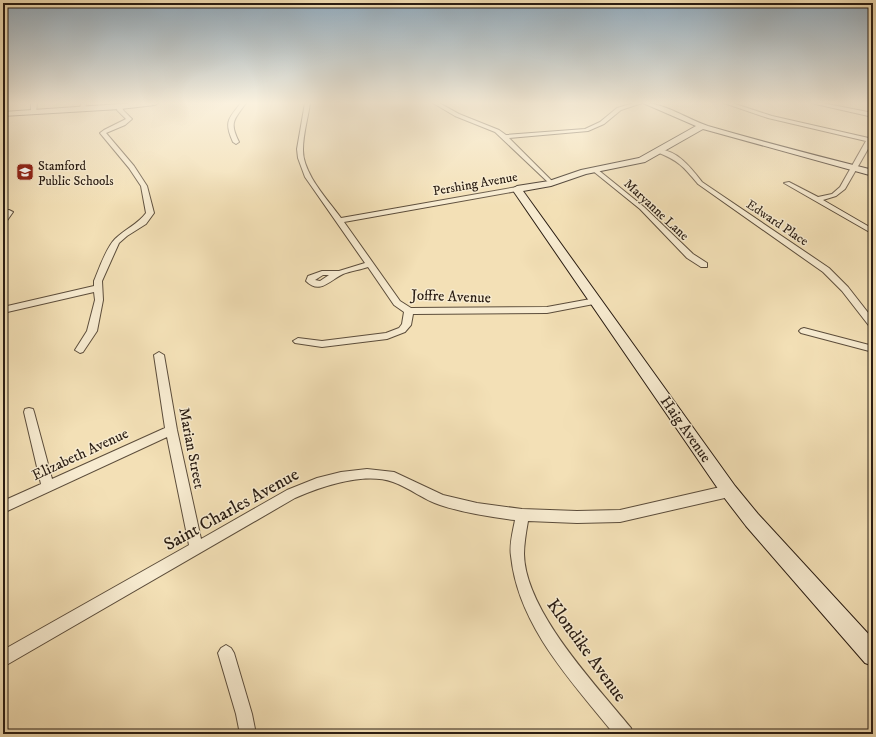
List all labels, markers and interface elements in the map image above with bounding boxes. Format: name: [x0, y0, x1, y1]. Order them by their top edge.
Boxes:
place label: Stamford Public Schools: [38, 158, 114, 189]
school or university icon: Stamford Public Schools: [15, 162, 35, 182]
street label: Pershing Avenue: [432, 169, 519, 199]
street label: Maryanne Lane: [621, 176, 692, 244]
street label: Edward Place: [743, 196, 812, 249]
street label: Joffre Avenue: [409, 286, 491, 307]
street label: Haig Avenue: [656, 392, 715, 466]
street label: Marian Street: [174, 406, 209, 491]
street label: Elizabeth Avenue: [29, 424, 131, 485]
street label: Saint Charles Avenue: [160, 464, 303, 556]
street label: Klondike Avenue: [542, 595, 631, 706]

